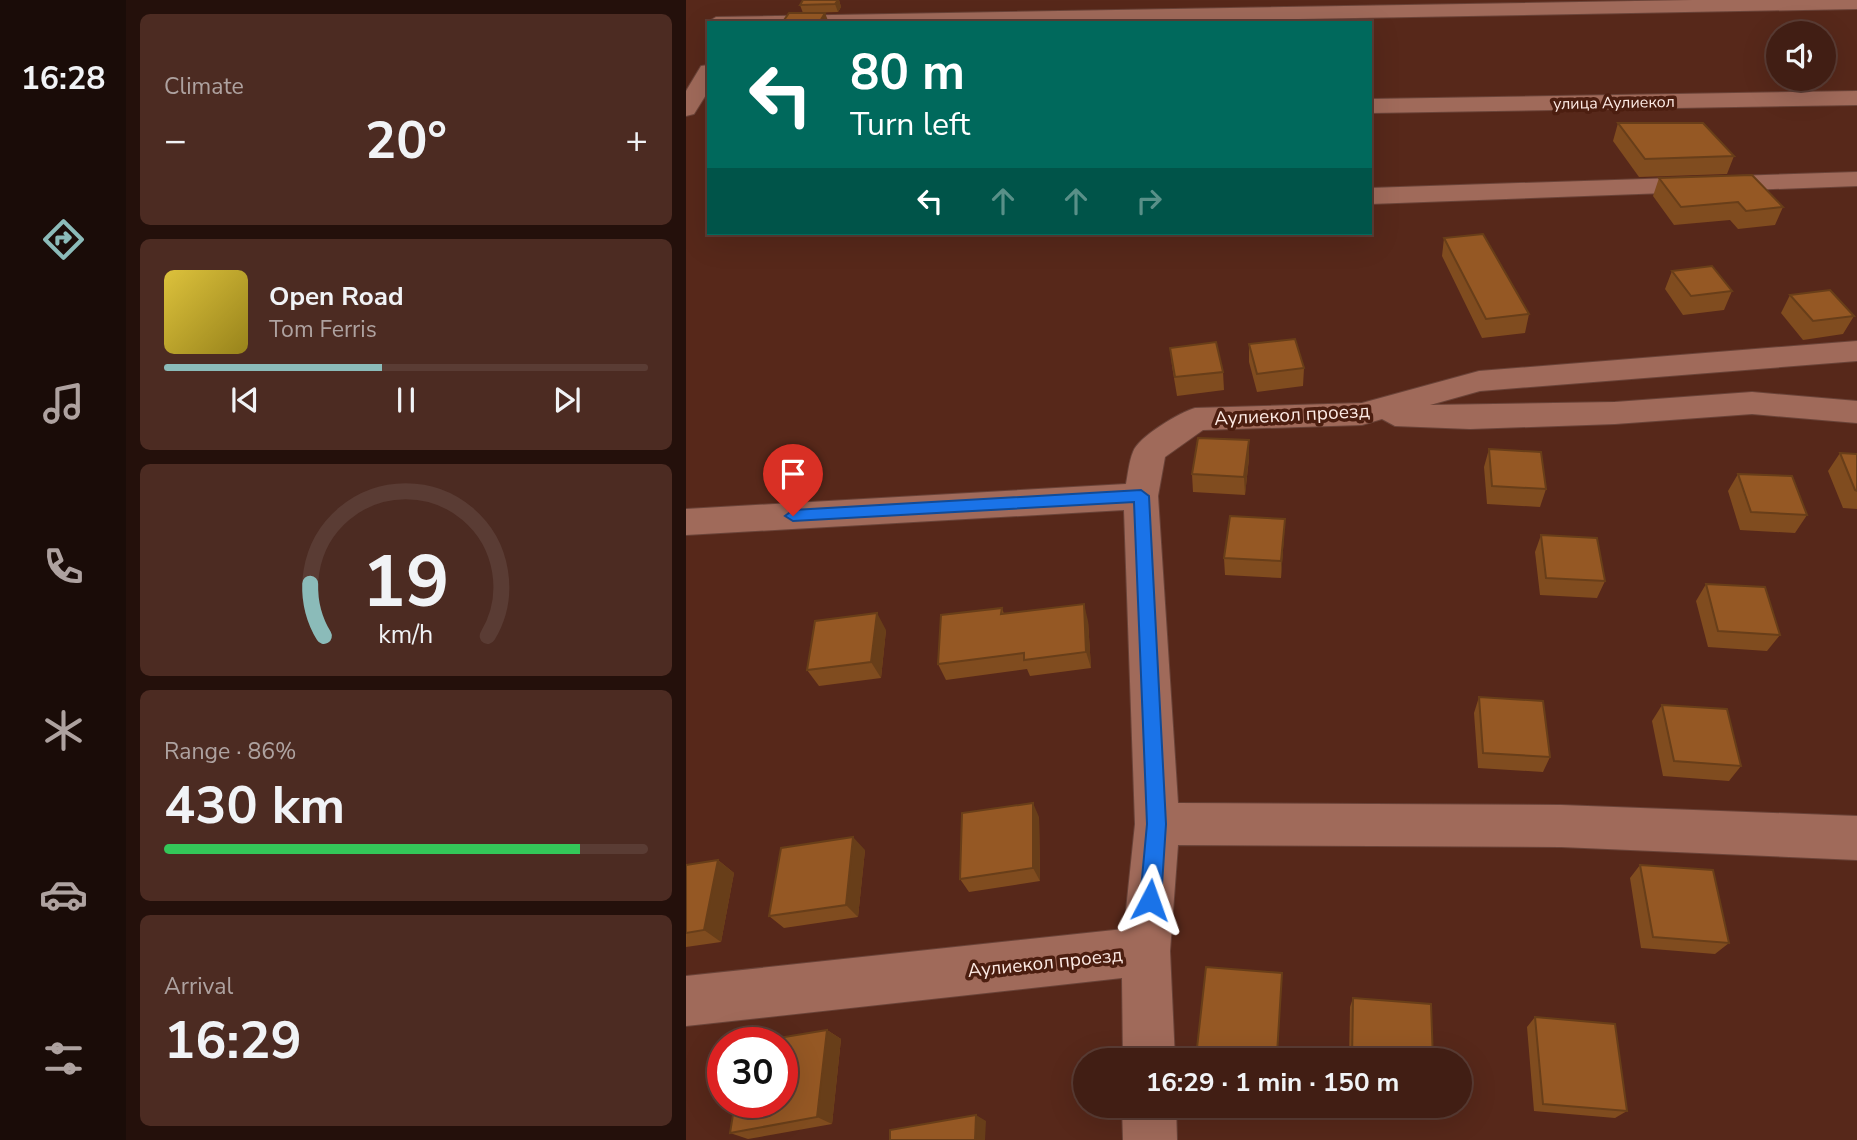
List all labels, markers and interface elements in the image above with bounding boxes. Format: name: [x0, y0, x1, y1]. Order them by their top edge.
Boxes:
map controls: [1766, 21, 1836, 91]
button: sound: [1766, 21, 1836, 91]
text: 80 m: [850, 39, 965, 106]
icon: left: [735, 49, 826, 140]
text: 16:28: [21, 57, 105, 100]
text: Climate: [164, 71, 244, 102]
street label: улица Аулиекол: [1553, 91, 1675, 115]
text: Turn left: [850, 103, 970, 146]
text: 20°: [365, 105, 447, 176]
text: −: [164, 115, 187, 166]
text: +: [625, 115, 648, 166]
icon: left: [911, 182, 949, 220]
icon: ahead: [984, 182, 1022, 220]
icon: ahead: [1057, 182, 1095, 220]
icon: right: [1130, 182, 1168, 220]
icon: directions: [39, 215, 88, 264]
text: Open Road: [269, 279, 404, 314]
text: Tom Ferris: [269, 314, 377, 345]
icon: music: [39, 379, 88, 428]
icon: previous: [226, 381, 264, 419]
icon: pause: [387, 381, 425, 419]
icon: next: [548, 381, 586, 419]
street label: Аулиекол проезд: [1214, 398, 1371, 432]
pin: [763, 444, 823, 516]
icon: arrive: [774, 455, 812, 493]
text: 19: [362, 532, 450, 632]
icon: phone: [39, 542, 88, 591]
text: km/h: [378, 618, 434, 652]
icon: climate: [39, 706, 88, 755]
text: Range · 86%: [164, 736, 296, 767]
text: 430 km: [164, 770, 345, 841]
position arrow: [1113, 863, 1187, 937]
icon: car: [39, 870, 88, 919]
street label: Аулиекол проезд: [966, 942, 1124, 984]
text: Arrival: [164, 971, 233, 1002]
text: 16:29: [164, 1005, 302, 1076]
speed limit sign: 30: [707, 1027, 798, 1118]
icon: filters: [39, 1034, 88, 1083]
text: 16:29 · 1 min · 150 m: [1146, 1065, 1399, 1100]

